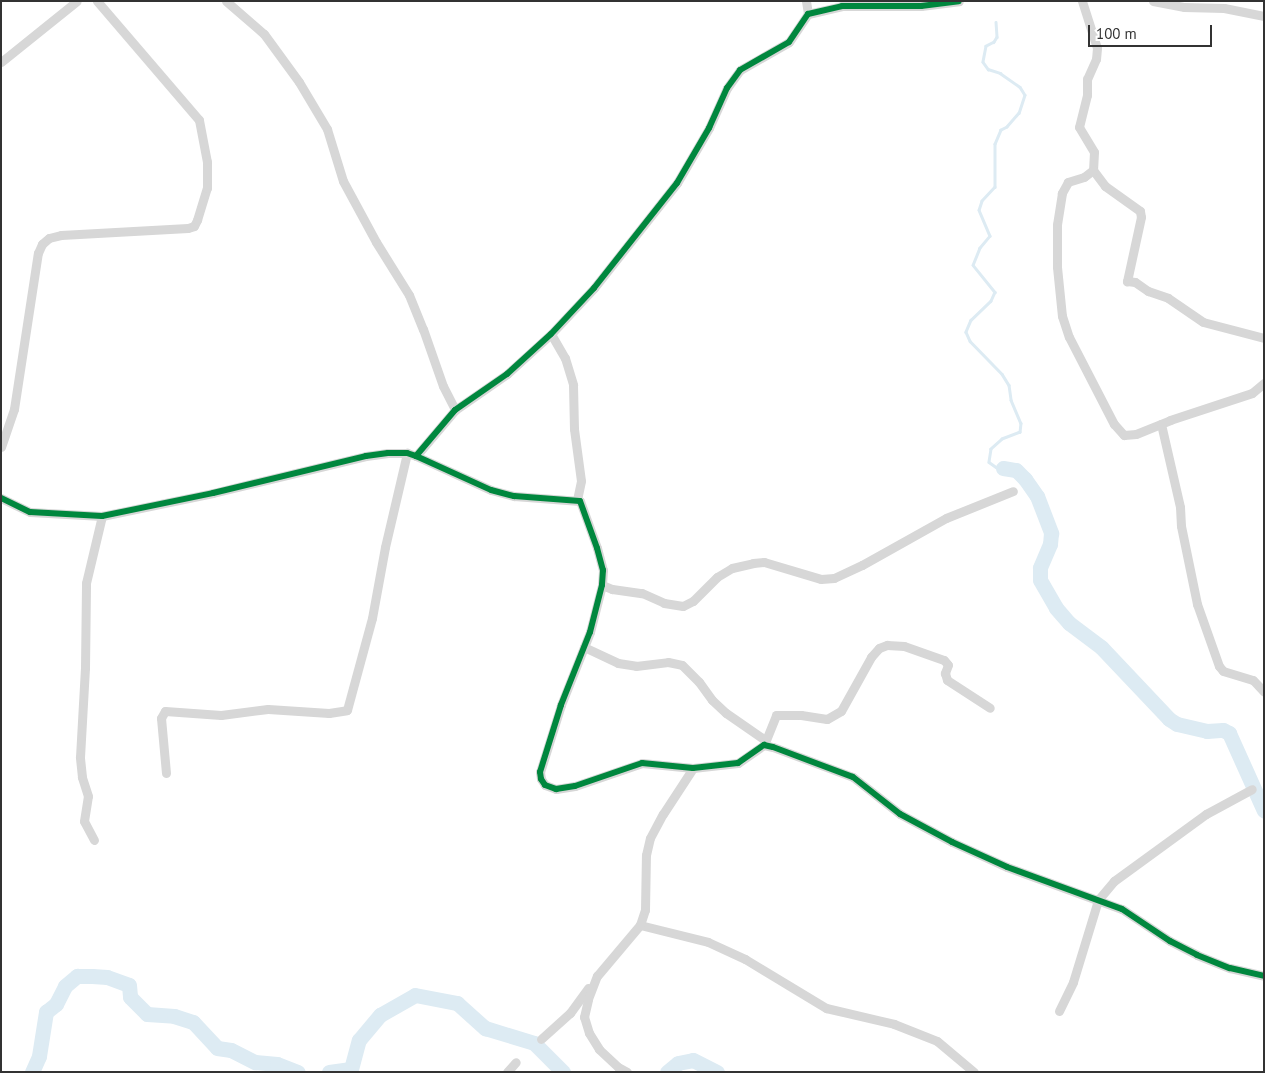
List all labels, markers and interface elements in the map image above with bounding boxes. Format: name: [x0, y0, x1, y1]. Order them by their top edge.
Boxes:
scale bar: [1090, 15, 1214, 47]
text: 100 m: [1096, 24, 1137, 43]

